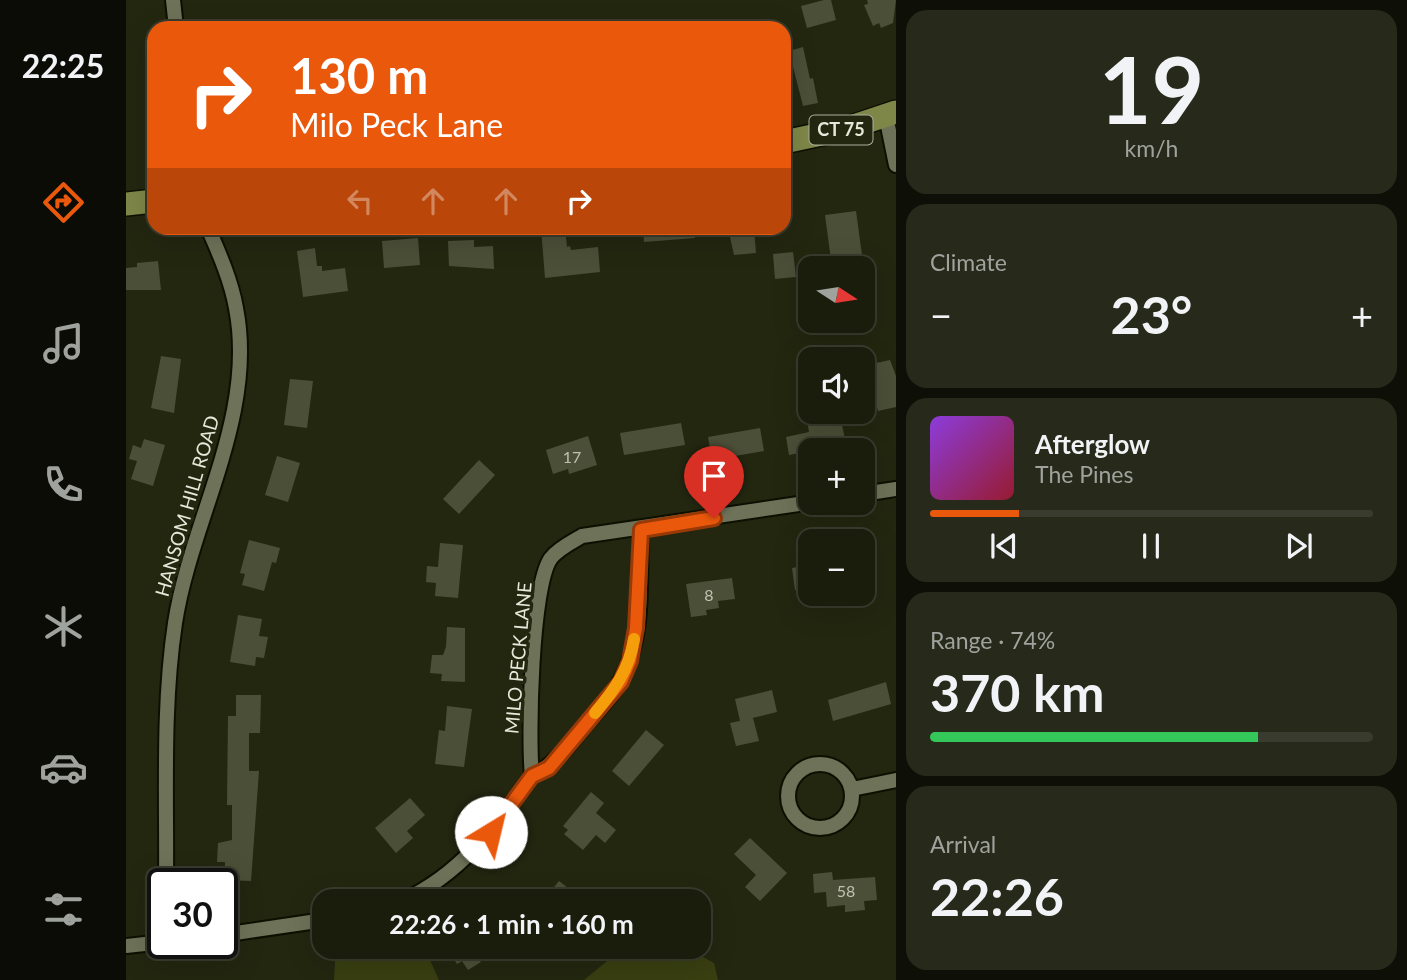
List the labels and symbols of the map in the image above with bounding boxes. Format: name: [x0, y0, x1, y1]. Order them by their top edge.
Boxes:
road number: CT 75: [810, 116, 872, 145]
north arrow: [798, 256, 875, 332]
street label: HANSOM HILL ROAD: [150, 413, 223, 599]
pin: [684, 446, 744, 518]
house number: 17: [563, 447, 581, 466]
street label: MILO PECK LANE: [499, 581, 536, 735]
house number: 8: [704, 585, 714, 604]
position arrow: [454, 795, 528, 869]
speed limit sign: 30: [147, 868, 238, 959]
house number: 58: [837, 881, 855, 900]

